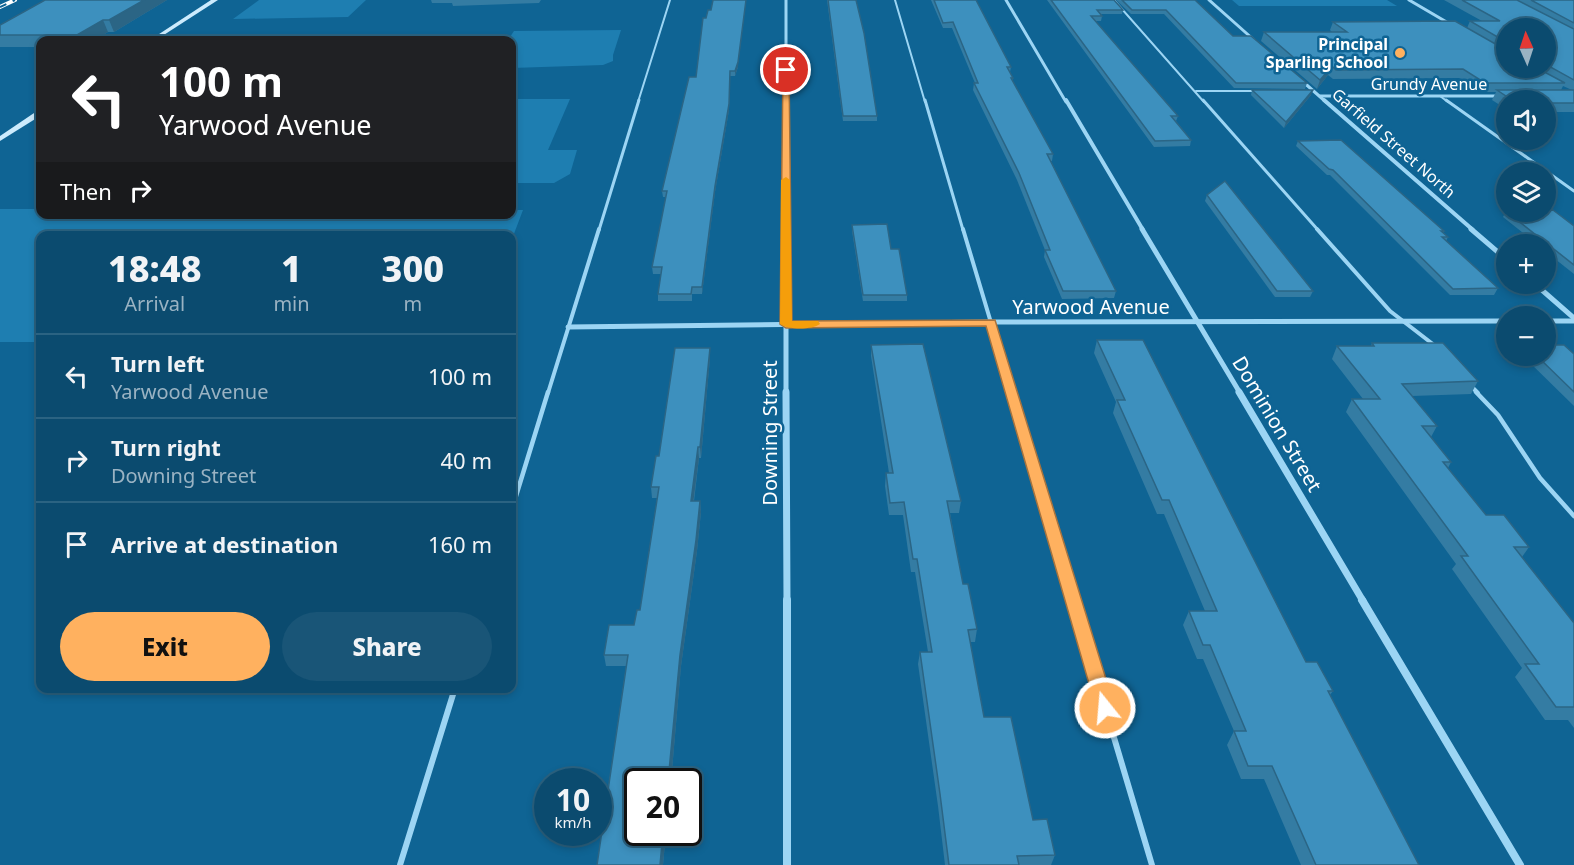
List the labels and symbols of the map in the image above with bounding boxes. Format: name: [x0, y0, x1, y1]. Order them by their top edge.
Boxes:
north arrow: [1496, 18, 1556, 78]
place label: Principal Sparling School: [1266, 33, 1388, 73]
pin: [760, 44, 811, 95]
marker: Principal Sparling School: [1393, 46, 1407, 60]
street label: Grundy Avenue: [1371, 73, 1487, 95]
street label: Garfield Street North: [1328, 83, 1460, 203]
street label: Yarwood Avenue: [1012, 293, 1170, 320]
street label: Dominion Street: [1226, 351, 1329, 497]
street label: Downing Street: [756, 360, 783, 506]
position arrow: [1073, 676, 1137, 740]
speed limit sign: 20: [624, 768, 702, 846]

